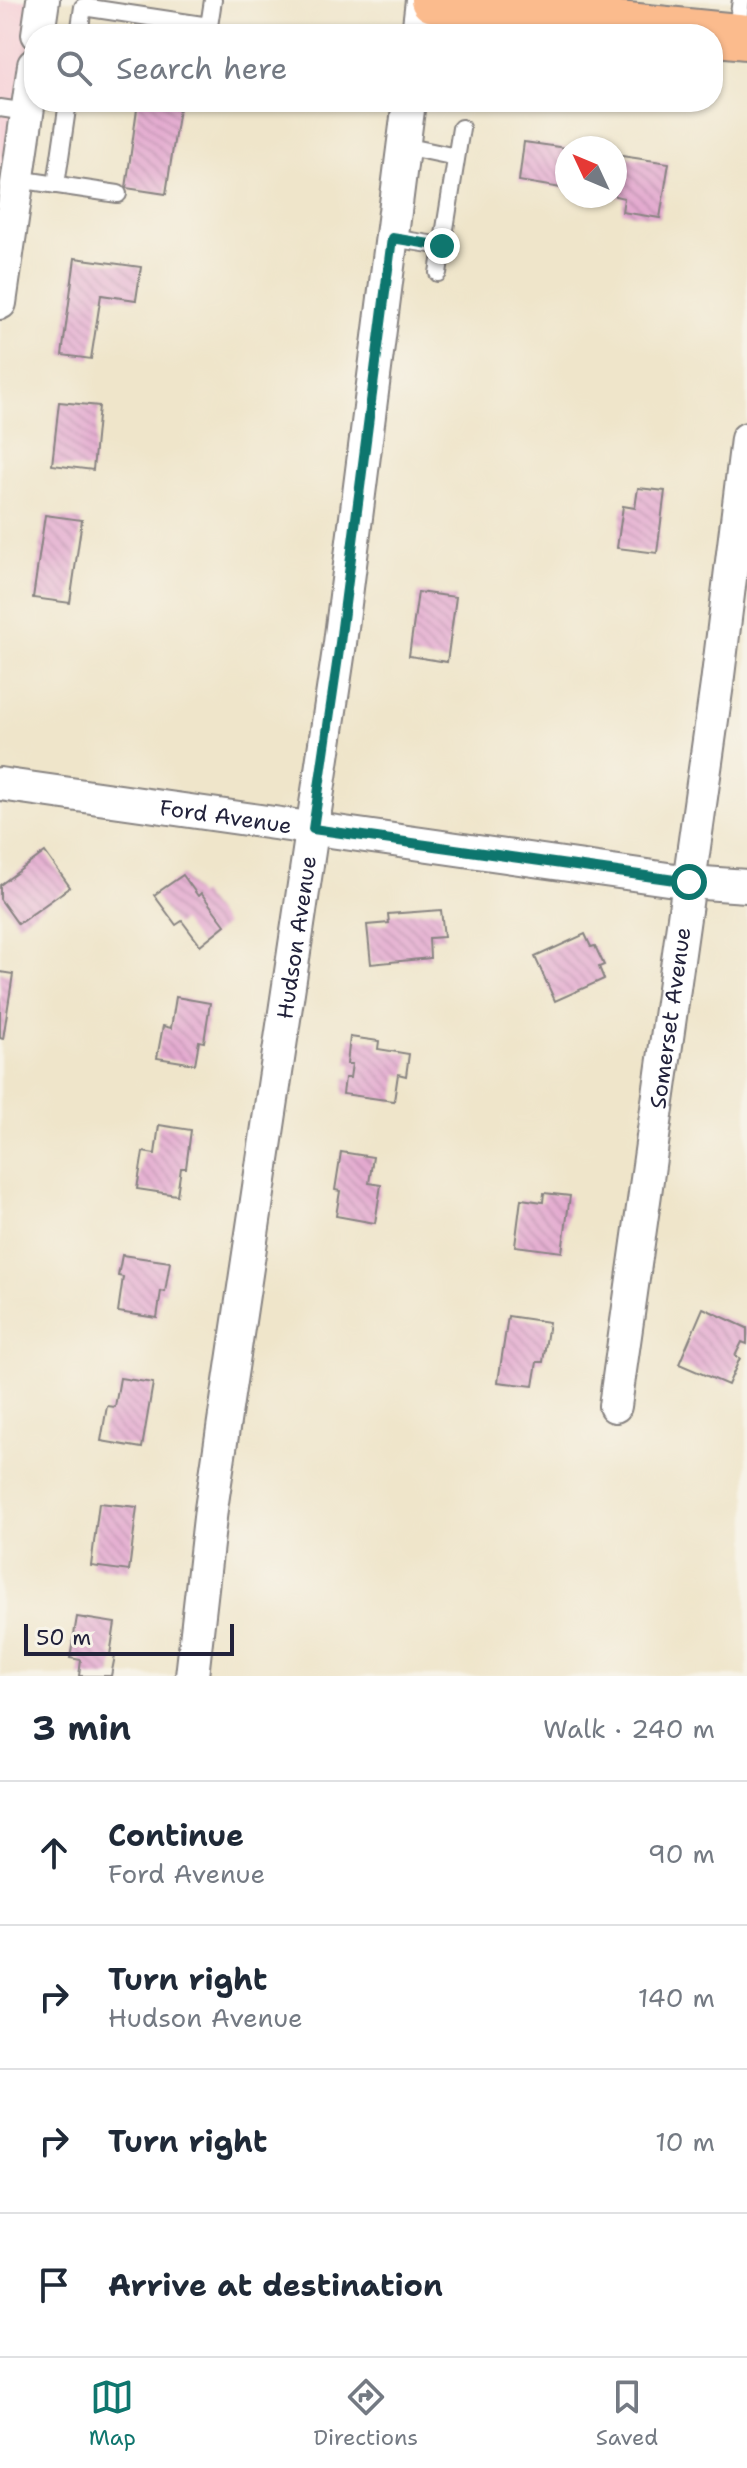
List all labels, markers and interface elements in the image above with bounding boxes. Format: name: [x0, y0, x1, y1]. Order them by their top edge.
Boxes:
search box: [24, 24, 723, 112]
icon: search: [52, 46, 96, 90]
text: Search here: [116, 48, 287, 89]
north arrow: [555, 136, 627, 208]
route end: [424, 228, 460, 264]
street label: Ford Avenue: [158, 793, 294, 840]
street label: Hudson Avenue: [270, 854, 323, 1021]
route start: [671, 864, 707, 900]
street label: Somerset Avenue: [643, 925, 697, 1111]
scale bar: [24, 1620, 234, 1656]
text: 50 m: [36, 1623, 91, 1652]
text: 3 min: [32, 1705, 131, 1751]
text: Walk · 240 m: [543, 1711, 715, 1746]
text: Continue: [108, 1815, 244, 1856]
icon: ahead: [32, 1831, 76, 1875]
text: 90 m: [648, 1836, 715, 1871]
text: Ford Avenue: [108, 1856, 265, 1891]
text: Turn right: [108, 1959, 267, 2000]
icon: right: [32, 1975, 76, 2019]
text: 140 m: [638, 1980, 715, 2015]
text: Hudson Avenue: [108, 2000, 303, 2035]
icon: right: [32, 2119, 76, 2163]
text: Turn right: [108, 2121, 267, 2162]
text: 10 m: [655, 2124, 715, 2159]
icon: arrive: [32, 2263, 76, 2307]
text: Arrive at destination: [108, 2265, 443, 2306]
tab: Map: [89, 2375, 136, 2452]
tab: Directions: [313, 2375, 418, 2452]
tab: Saved: [596, 2375, 658, 2452]

